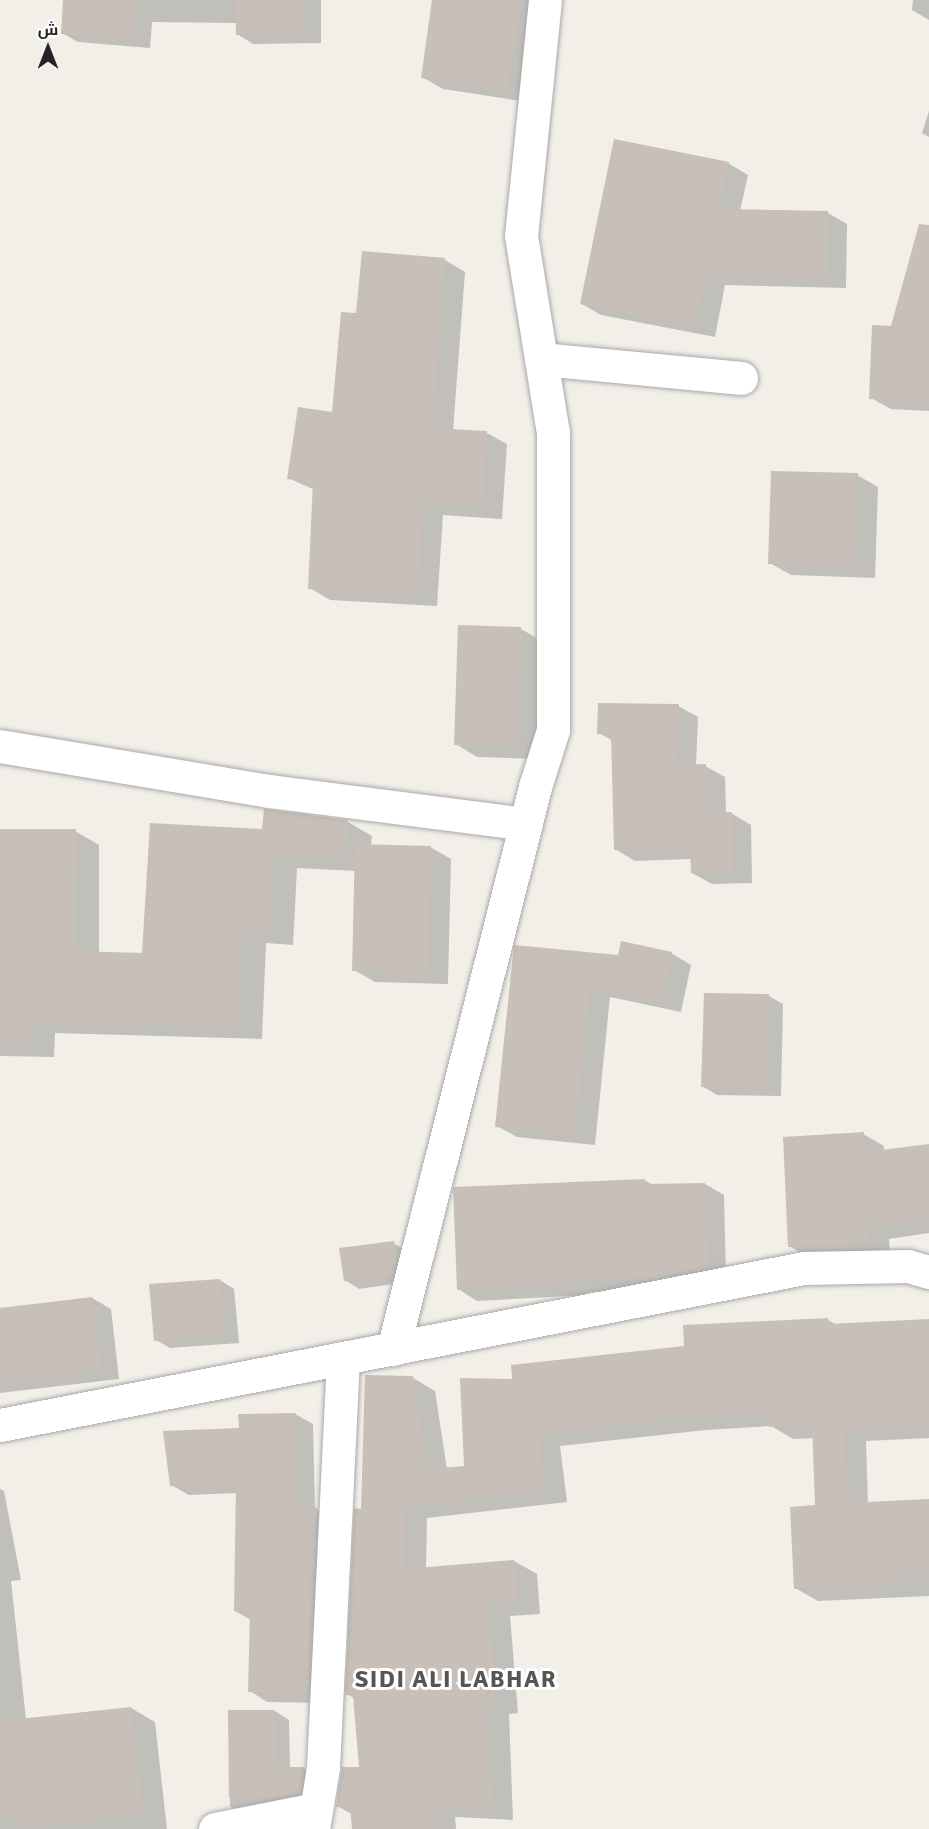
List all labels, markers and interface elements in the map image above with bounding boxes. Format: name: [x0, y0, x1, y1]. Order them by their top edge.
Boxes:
north arrow: [18, 18, 78, 78]
text: ش: [38, 20, 58, 40]
district label: SIDI ALI LABHAR: [355, 1666, 557, 1694]

